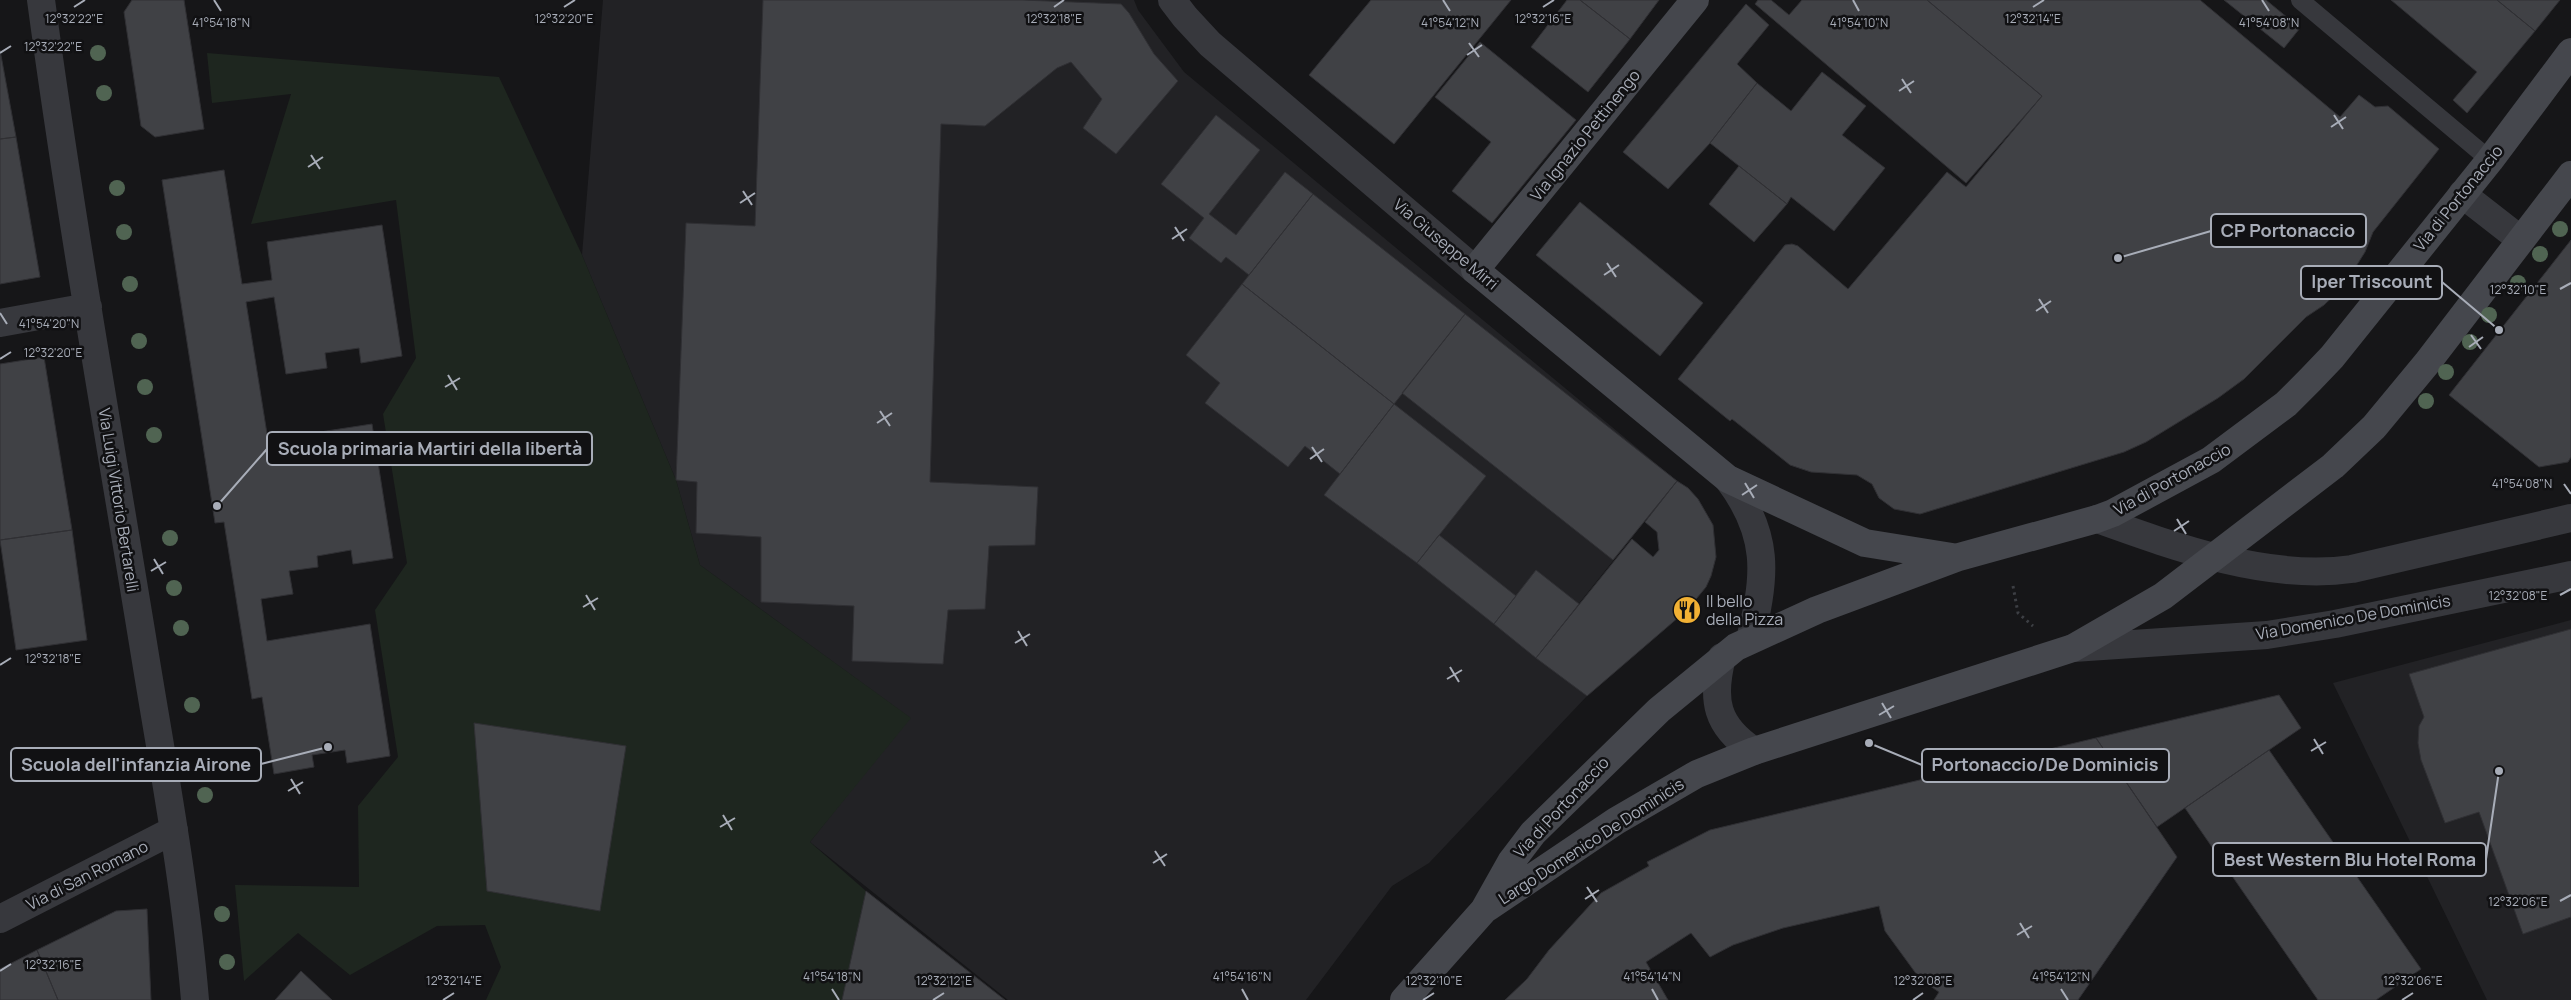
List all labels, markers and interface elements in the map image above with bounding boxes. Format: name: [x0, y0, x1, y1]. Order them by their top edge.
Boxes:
text: 12°32'22"E: [45, 10, 103, 27]
text: 12°32'20"E: [535, 10, 593, 27]
text: 12°32'18"E: [1026, 10, 1082, 27]
text: 12°32'16"E: [1515, 10, 1571, 27]
text: 12°32'14"E: [2005, 10, 2061, 27]
text: 41°54'18"N: [192, 14, 250, 31]
text: 41°54'12"N: [1421, 14, 1479, 31]
text: 41°54'10"N: [1830, 14, 1888, 31]
text: 41°54'08"N: [2239, 14, 2299, 31]
text: 12°32'22"E: [24, 38, 82, 55]
street label: Via Ignazio Pettinengo: [1525, 65, 1645, 205]
street label: Via di Portonaccio: [2408, 140, 2508, 256]
street label: Via Giuseppe Mirri: [1389, 193, 1503, 295]
callout: CP Portonaccio: [2211, 214, 2366, 247]
text: CP Portonaccio: [2221, 218, 2355, 242]
callout: Iper Triscount: [2301, 266, 2442, 299]
text: Iper Triscount: [2311, 269, 2433, 293]
text: 12°32'10"E: [2490, 281, 2546, 298]
text: 41°54'20"N: [19, 315, 79, 332]
text: 12°32'20"E: [24, 344, 82, 361]
street label: Via Luigi Vittorio Bertarelli: [94, 406, 144, 594]
callout: Scuola primaria Martiri della libertà: [267, 432, 592, 465]
text: Scuola primaria Martiri della libertà: [278, 436, 582, 460]
street label: Via di Portonaccio: [2109, 438, 2235, 520]
text: 41°54'08"N: [2492, 475, 2552, 492]
text: 12°32'08"E: [2489, 587, 2548, 604]
street label: Via Domenico De Dominicis: [2254, 589, 2452, 645]
place label: Il bello della Pizza: [1706, 590, 1783, 630]
restaurant icon: Il bello della Pizza: [1672, 595, 1702, 625]
text: 12°32'18"E: [25, 650, 81, 667]
callout: Scuola dell'infanzia Airone: [11, 748, 261, 781]
callout: Portonaccio/De Dominicis: [1922, 749, 2169, 782]
text: Scuola dell'infanzia Airone: [21, 752, 251, 776]
street label: Via di Portonaccio: [1508, 752, 1614, 862]
text: Portonaccio/De Dominicis: [1931, 752, 2159, 776]
street label: Largo Domenico De Dominicis: [1494, 773, 1688, 909]
street label: Via di San Romano: [22, 835, 152, 915]
callout: Best Western Blu Hotel Roma: [2213, 843, 2486, 876]
text: Best Western Blu Hotel Roma: [2224, 847, 2476, 871]
text: 12°32'06"E: [2488, 893, 2548, 910]
text: 12°32'16"E: [25, 956, 81, 973]
text: 41°54'18"N: [803, 968, 861, 985]
text: 41°54'16"N: [1213, 968, 1271, 985]
text: 41°54'14"N: [1623, 968, 1681, 985]
text: 41°54'12"N: [2032, 968, 2090, 985]
text: 12°32'14"E: [426, 972, 482, 989]
text: 12°32'12"E: [916, 972, 972, 989]
text: 12°32'10"E: [1406, 972, 1462, 989]
text: 12°32'08"E: [1894, 972, 1953, 989]
text: 12°32'06"E: [2383, 972, 2443, 989]

